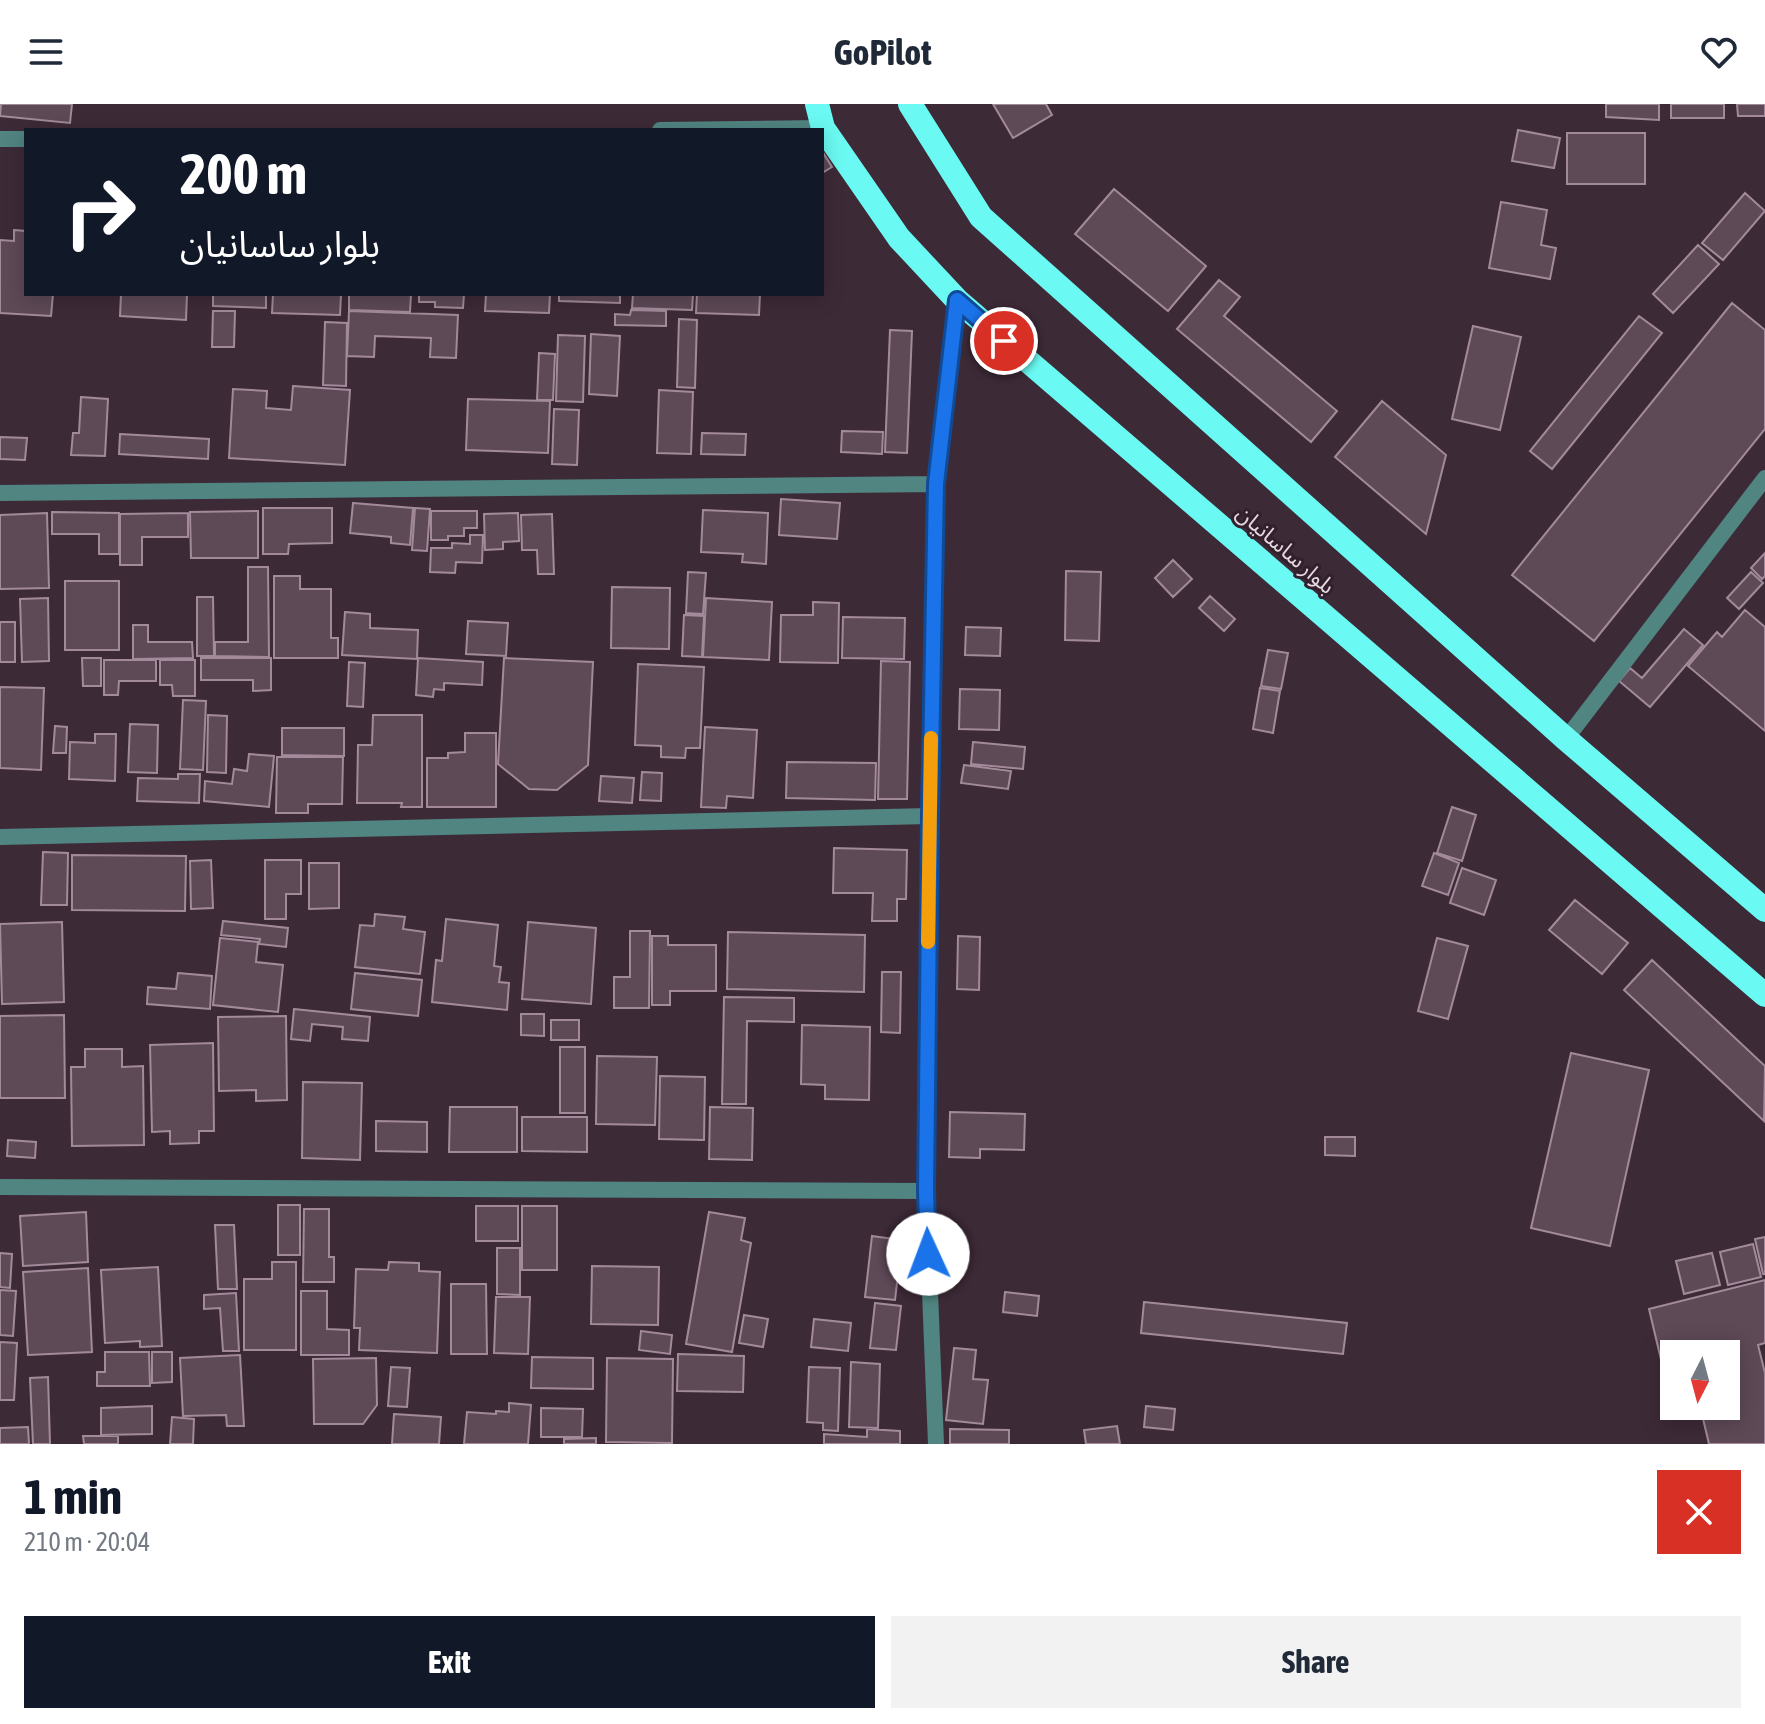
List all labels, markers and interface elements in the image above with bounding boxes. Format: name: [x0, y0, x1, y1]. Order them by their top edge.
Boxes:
icon: menu: [24, 30, 68, 74]
icon: heart: [1697, 30, 1741, 74]
text: GoPilot: [833, 31, 932, 73]
text: 200 m: [180, 142, 307, 206]
icon: right: [48, 160, 152, 264]
text: بلوار ساسانیان: [180, 223, 380, 265]
pin: [970, 307, 1038, 375]
icon: arrive: [982, 319, 1026, 363]
street label: بلوار ساسانیان: [1231, 499, 1341, 600]
position arrow: [886, 1212, 970, 1296]
north arrow: [1660, 1340, 1740, 1420]
map controls: [1660, 1340, 1740, 1420]
text: 1 min: [24, 1469, 122, 1524]
button: close: [1657, 1470, 1741, 1554]
text: 210 m · 20:04: [24, 1527, 150, 1557]
button: Exit: [24, 1616, 875, 1708]
button: Share: [891, 1616, 1741, 1708]

